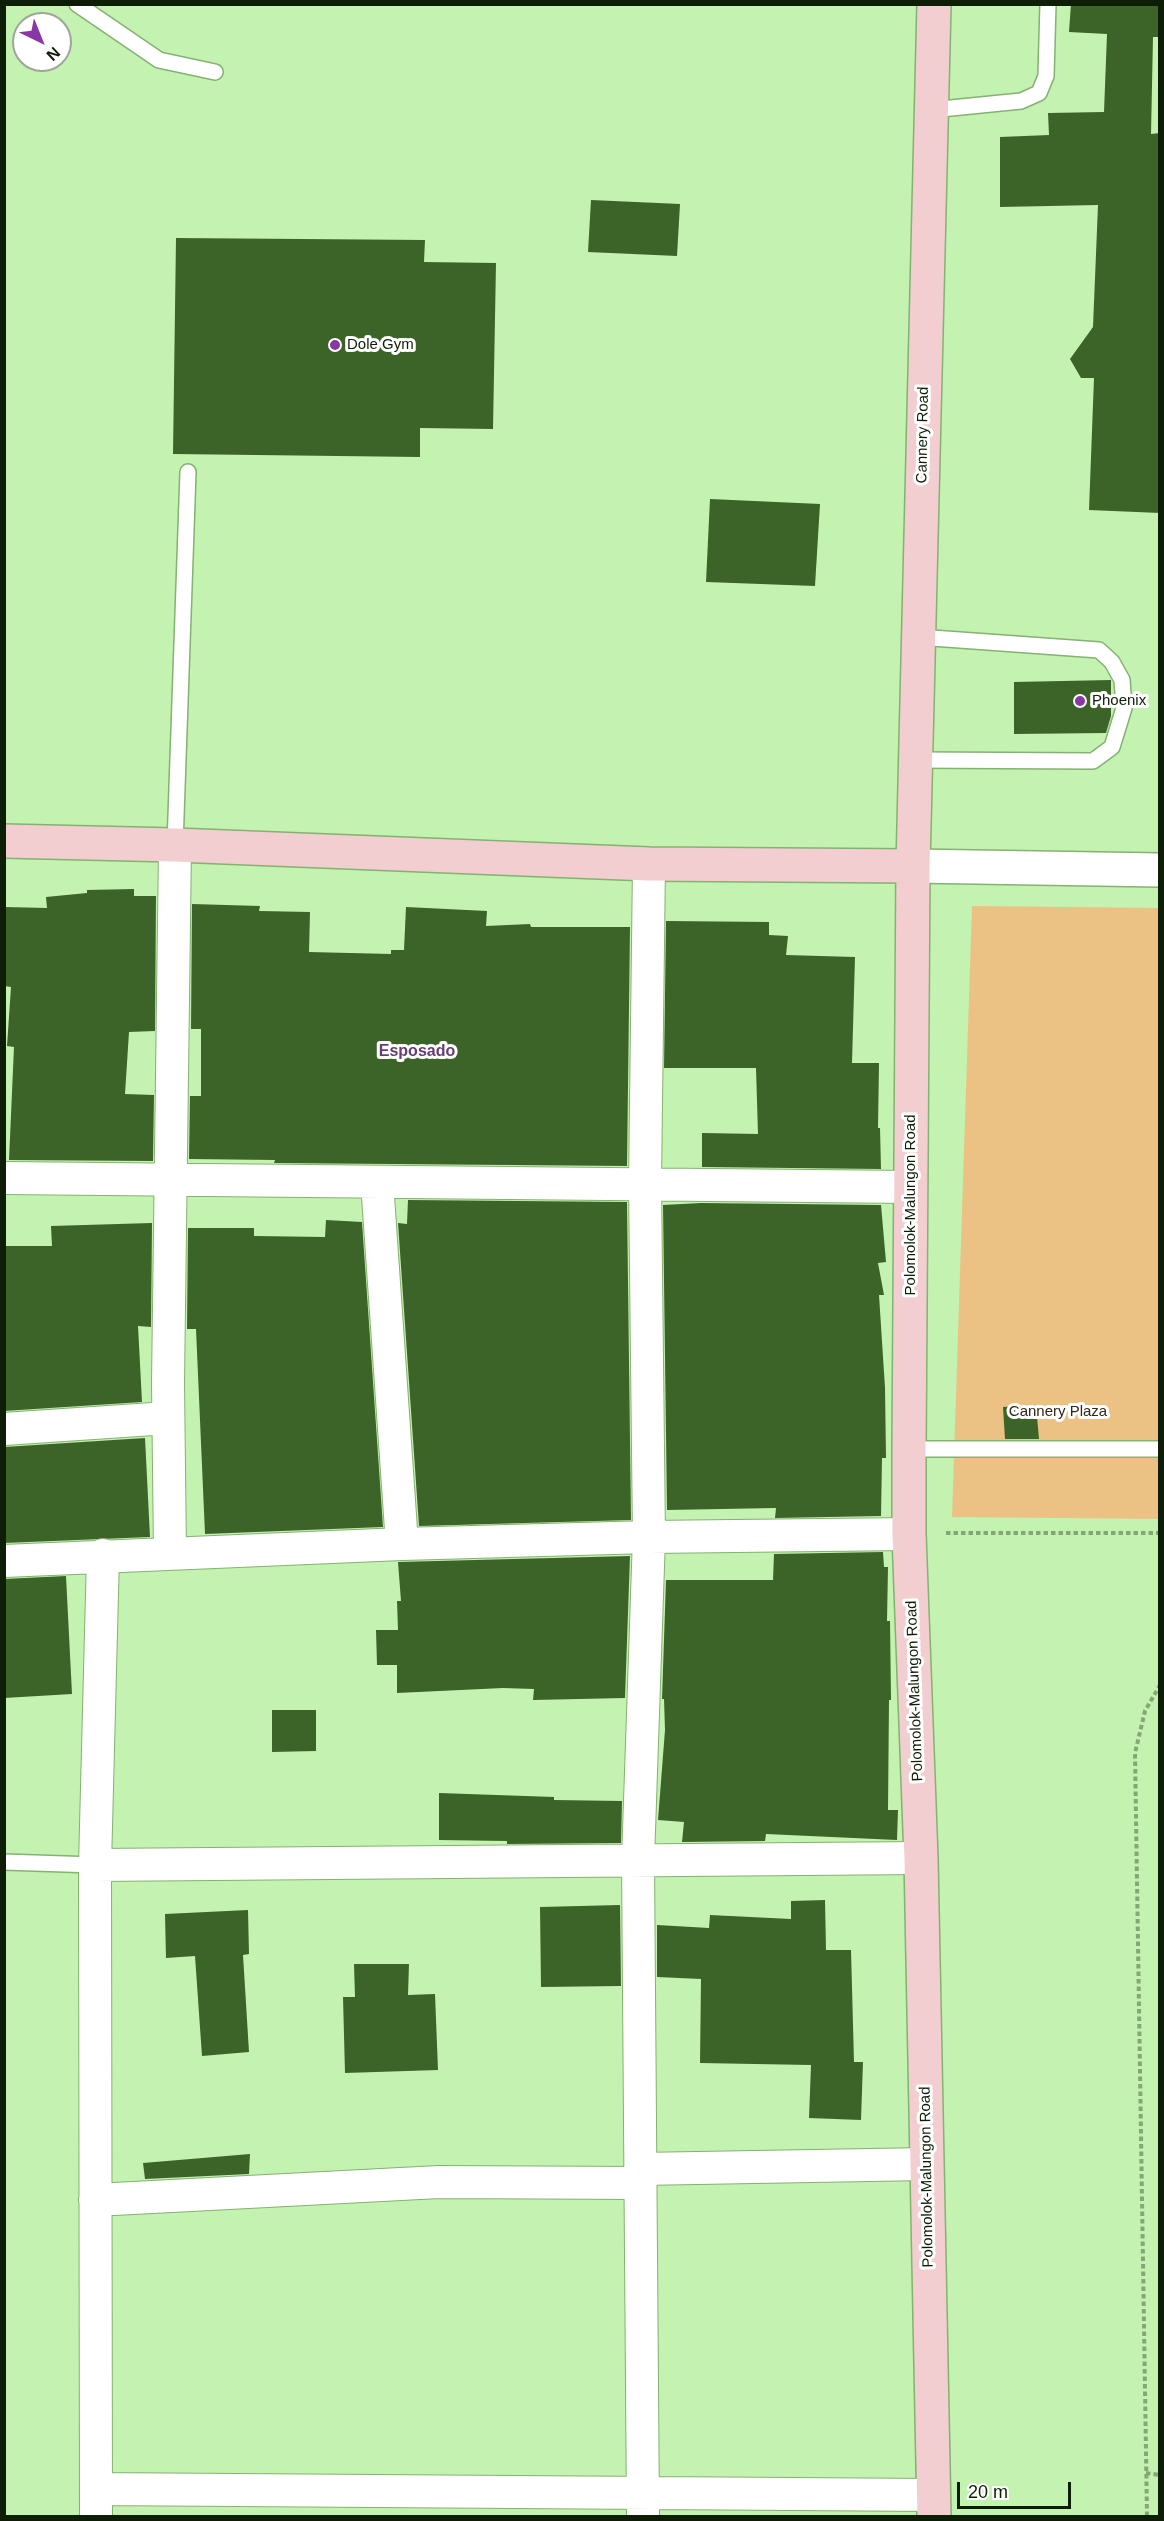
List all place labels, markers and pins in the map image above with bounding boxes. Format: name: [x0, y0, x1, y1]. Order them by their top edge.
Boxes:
place label: Dole Gym: [347, 336, 414, 354]
marker: Dole Gym: [328, 338, 342, 352]
place label: Phoenix: [1092, 692, 1146, 710]
marker: Phoenix: [1073, 694, 1087, 708]

